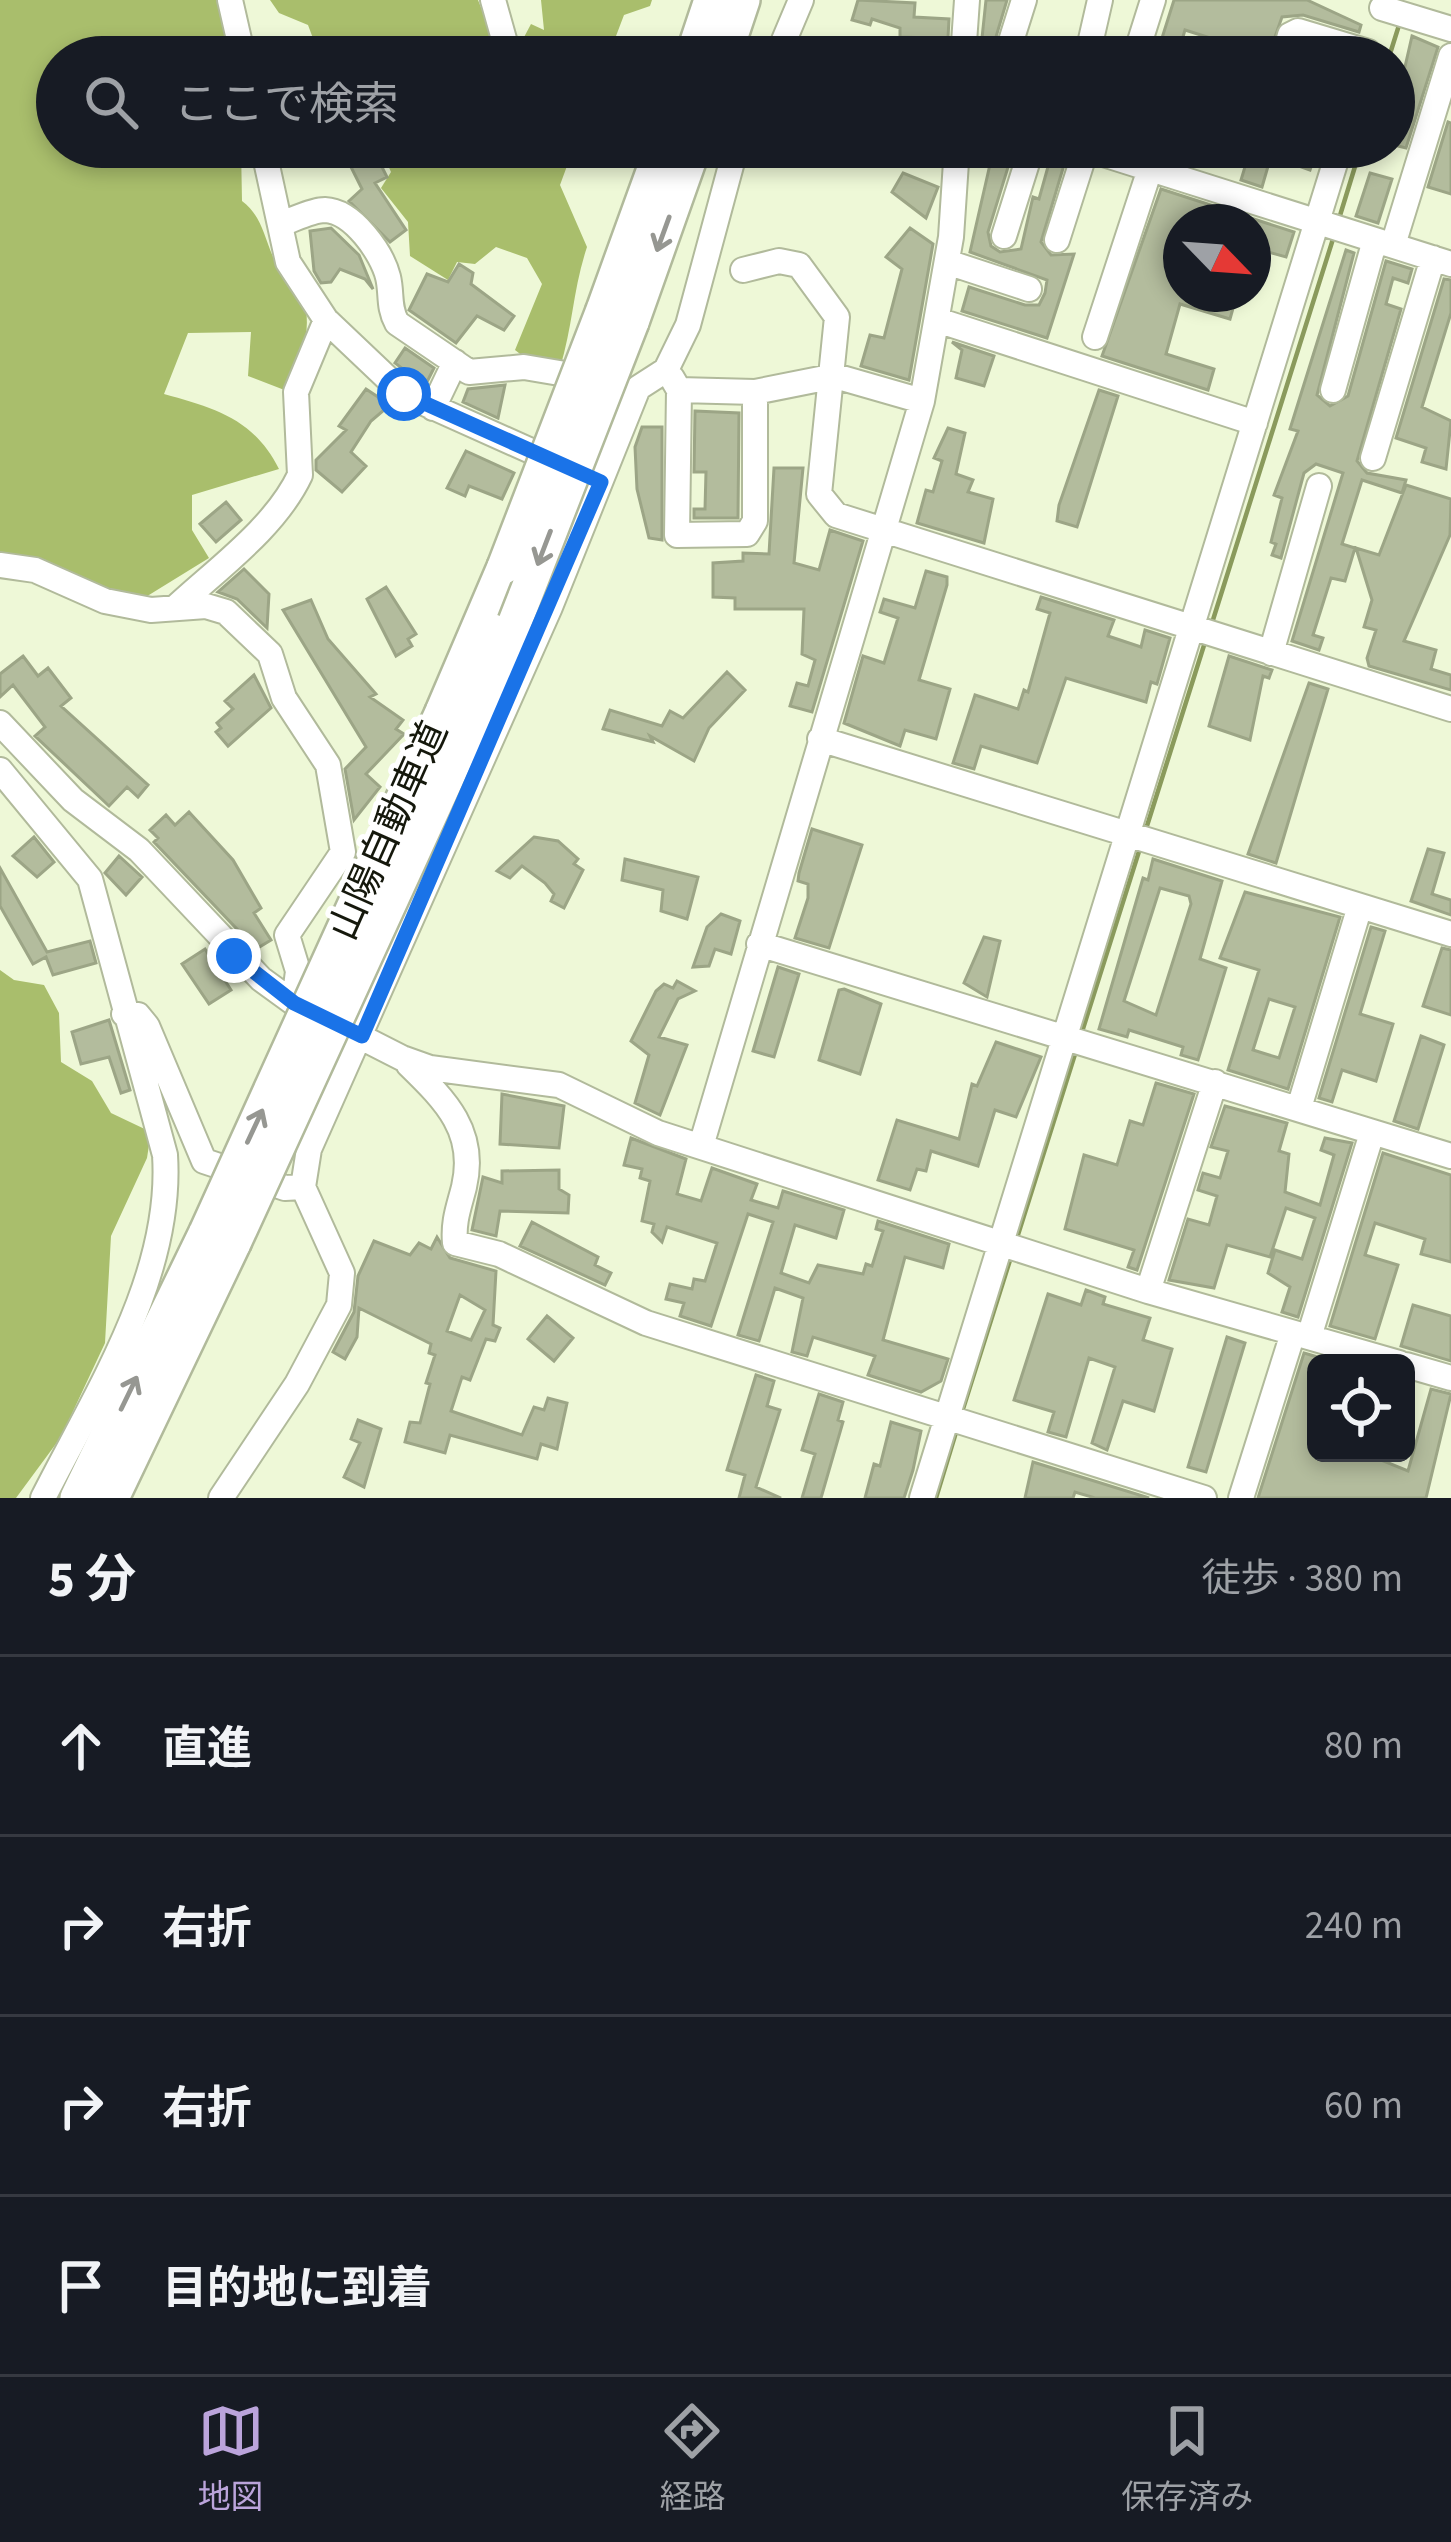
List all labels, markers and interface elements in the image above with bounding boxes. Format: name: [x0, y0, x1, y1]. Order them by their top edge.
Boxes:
search box: [36, 36, 1415, 168]
icon: search: [78, 69, 144, 135]
text: ここで検索: [174, 73, 399, 137]
north arrow: [1163, 204, 1271, 312]
one-way arrow: [651, 215, 672, 252]
route start: [377, 367, 431, 421]
one-way arrow: [531, 529, 553, 566]
street label: 山陽自動車道: [316, 713, 462, 949]
route end: [207, 929, 261, 983]
one-way arrow: [245, 1109, 267, 1145]
map controls: [1307, 1354, 1415, 1462]
button: locate: [1307, 1354, 1415, 1462]
one-way arrow: [119, 1376, 142, 1411]
text: 5 分: [48, 1544, 136, 1616]
text: 徒歩 · 380 m: [1201, 1551, 1403, 1607]
icon: ahead: [48, 1713, 114, 1779]
text: 直進: [162, 1717, 252, 1781]
text: 80 m: [1324, 1718, 1403, 1774]
icon: right: [48, 1893, 114, 1959]
text: 右折: [162, 1897, 252, 1961]
text: 240 m: [1305, 1898, 1403, 1954]
icon: right: [48, 2073, 114, 2139]
text: 右折: [162, 2077, 252, 2141]
text: 60 m: [1324, 2078, 1403, 2134]
icon: arrive: [48, 2253, 114, 2319]
text: 目的地に到着: [162, 2257, 432, 2321]
tab: 地図: [198, 2398, 264, 2521]
tab: 経路: [659, 2398, 725, 2521]
tab: 保存済み: [1121, 2398, 1253, 2521]

